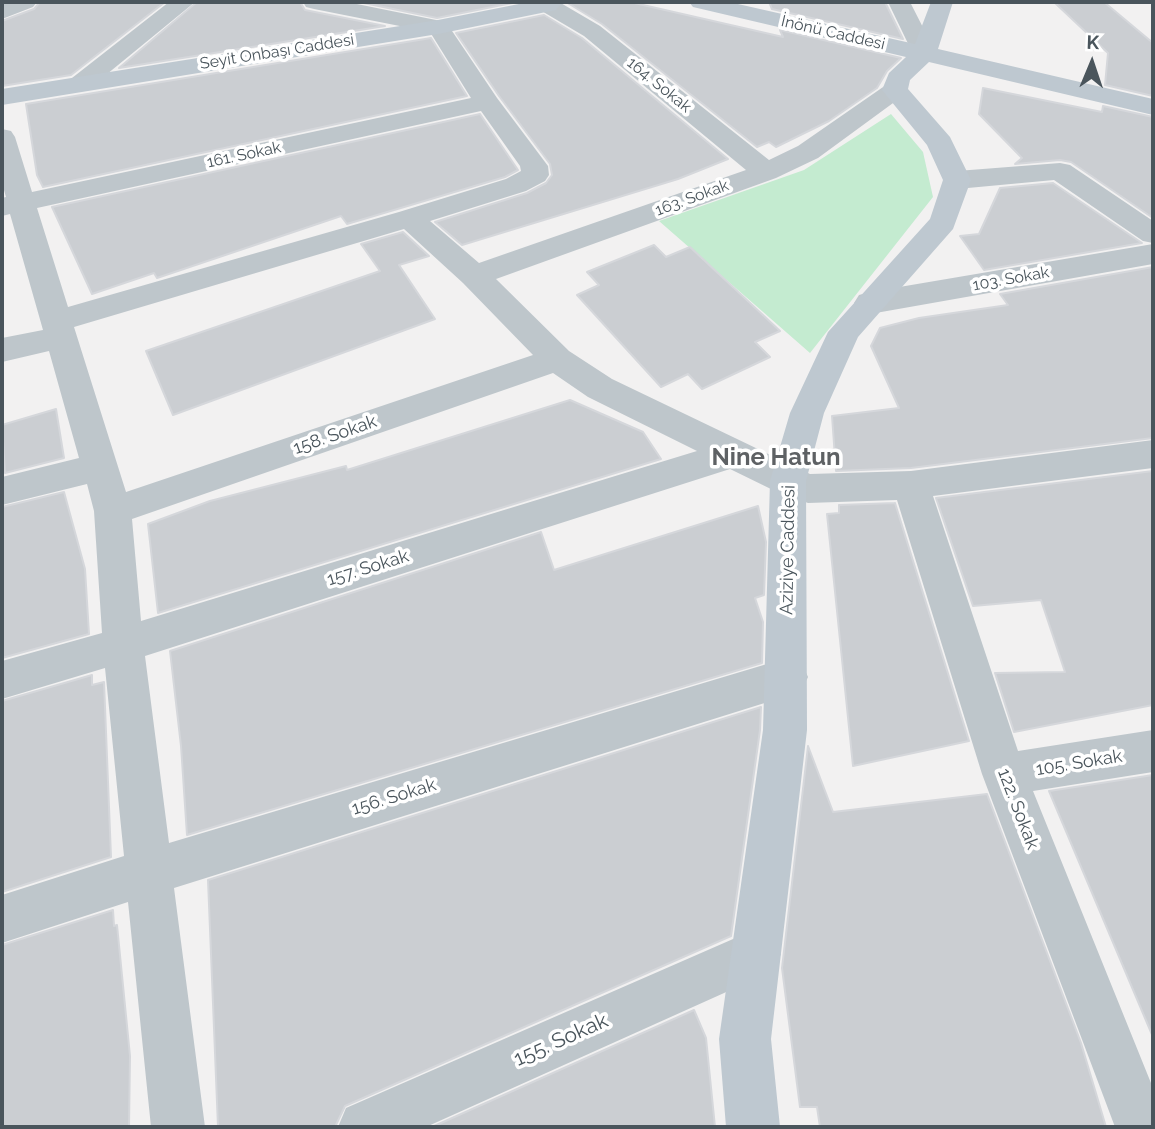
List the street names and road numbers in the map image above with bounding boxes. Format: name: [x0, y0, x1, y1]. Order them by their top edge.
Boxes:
street label: İnönü Caddesi: [779, 12, 887, 54]
street label: Seyit Onbaşı Caddesi: [199, 30, 355, 74]
street label: 164. Sokak: [623, 53, 695, 117]
street label: 161. Sokak: [205, 138, 283, 172]
street label: 163. Sokak: [653, 176, 731, 220]
street label: 103. Sokak: [971, 263, 1051, 295]
street label: 158. Sokak: [291, 411, 379, 459]
street label: Aziziye Caddesi: [776, 485, 800, 615]
street label: 157. Sokak: [324, 545, 412, 591]
street label: 105. Sokak: [1034, 746, 1124, 780]
street label: 122. Sokak: [993, 765, 1043, 853]
street label: 156. Sokak: [349, 774, 439, 820]
street label: 155. Sokak: [510, 1008, 612, 1072]

